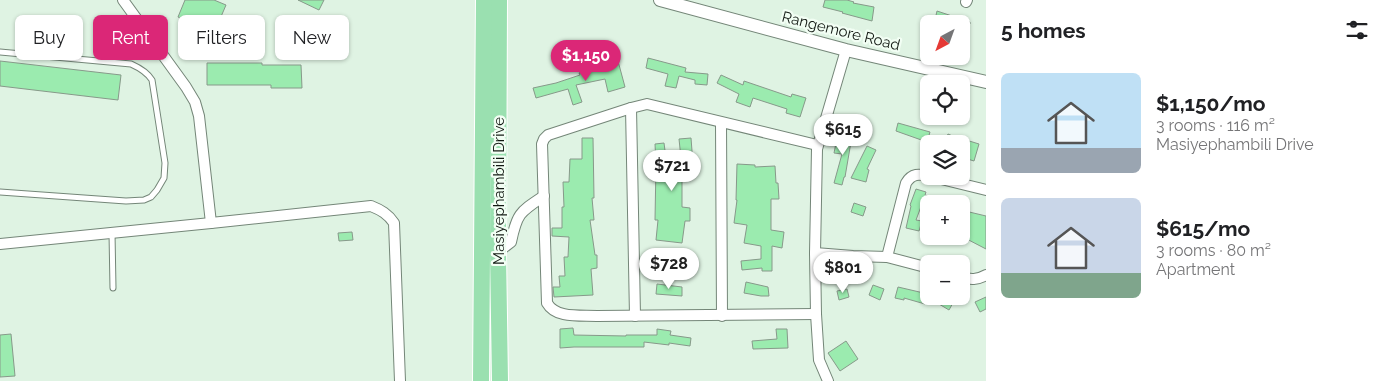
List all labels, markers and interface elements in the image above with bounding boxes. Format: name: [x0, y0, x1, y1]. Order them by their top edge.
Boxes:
street label: Rangemore Road: [780, 8, 902, 54]
chip: Buy: [15, 15, 83, 60]
chip: Rent: [93, 15, 168, 60]
chip: Filters: [178, 15, 265, 60]
chip: New: [275, 15, 349, 60]
north arrow: [920, 15, 970, 65]
map controls: [920, 15, 970, 305]
icon: filters: [1343, 16, 1371, 44]
text: 5 homes: [1001, 18, 1086, 43]
pin: $1,150: [545, 39, 627, 82]
text: $1,150: [562, 46, 610, 65]
button: locate: [920, 75, 970, 125]
text: $1,150/mo: [1156, 91, 1266, 116]
icon: home: [1041, 93, 1101, 153]
pin: $615: [813, 114, 873, 156]
text: 3 rooms · 116 m²: [1156, 116, 1275, 135]
street label: Masiyephambili Drive: [490, 117, 508, 265]
text: $615: [825, 120, 861, 139]
button: layers: [920, 135, 970, 185]
text: Masiyephambili Drive: [1156, 135, 1314, 154]
pin: $721: [642, 150, 702, 192]
text: $721: [654, 156, 690, 175]
button: +: [920, 195, 970, 245]
text: $615/mo: [1156, 216, 1250, 241]
icon: home: [1041, 218, 1101, 278]
text: 3 rooms · 80 m²: [1156, 241, 1271, 260]
pin: $728: [639, 248, 699, 290]
pin: $801: [813, 252, 873, 294]
text: $728: [650, 254, 688, 273]
button: −: [920, 255, 970, 305]
text: $801: [824, 258, 862, 277]
text: Apartment: [1156, 260, 1235, 279]

